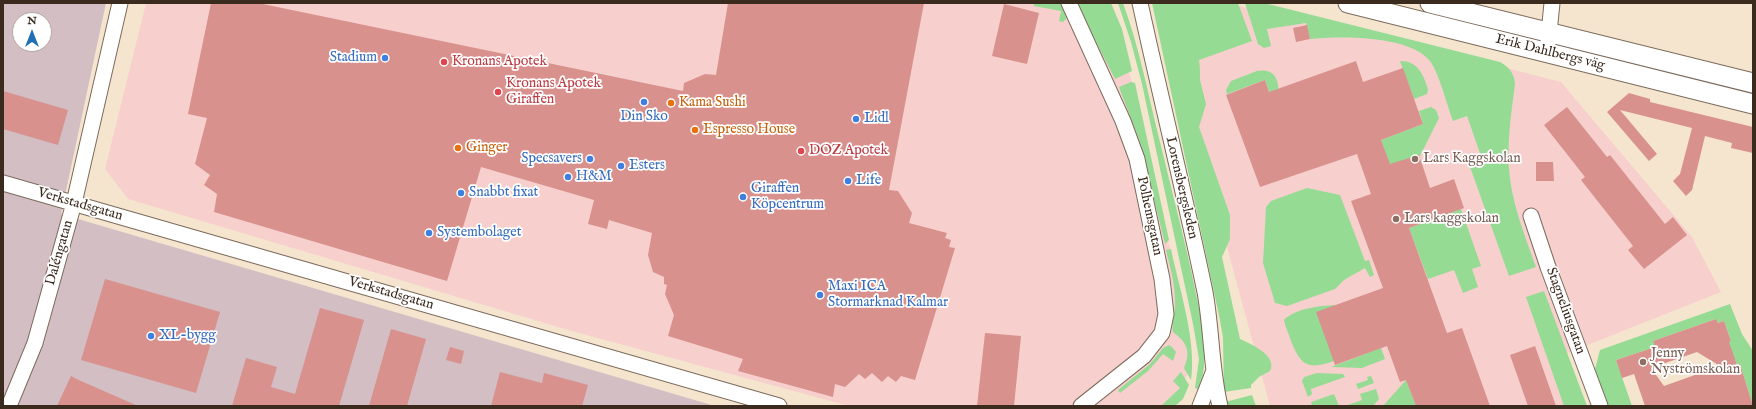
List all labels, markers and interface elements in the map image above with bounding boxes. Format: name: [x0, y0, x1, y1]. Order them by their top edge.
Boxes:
north arrow: [12, 12, 52, 52]
text: N: [27, 14, 37, 28]
street label: Erik Dahlbergs väg: [1494, 31, 1606, 75]
place label: Stadium: [330, 50, 377, 66]
marker: Stadium: [380, 53, 390, 63]
place label: Kronans Apotek: [452, 54, 547, 70]
marker: Kronans Apotek: [439, 57, 449, 67]
place label: Kronans Apotek Giraffen: [506, 76, 601, 108]
marker: Kronans Apotek Giraffen: [493, 87, 503, 97]
place label: Kama Sushi: [679, 95, 746, 111]
marker: Din Sko: [639, 97, 649, 107]
marker: Kama Sushi: [666, 98, 676, 108]
place label: Din Sko: [620, 109, 668, 125]
place label: Lidl: [864, 111, 889, 127]
marker: Lidl: [851, 114, 861, 124]
place label: Espresso House: [703, 122, 795, 138]
marker: Espresso House: [690, 125, 700, 135]
street label: Lorensbergsleden: [1161, 135, 1201, 241]
place label: Ginger: [466, 140, 507, 156]
marker: Ginger: [453, 143, 463, 153]
place label: DOZ Apotek: [809, 143, 888, 159]
marker: DOZ Apotek: [796, 146, 806, 156]
place label: Specsavers: [521, 151, 582, 167]
place label: Lars Kaggskolan: [1423, 151, 1521, 167]
marker: Specsavers: [585, 154, 595, 164]
marker: Lars Kaggskolan: [1410, 154, 1420, 164]
place label: Esters: [629, 158, 665, 174]
marker: Esters: [616, 161, 626, 171]
place label: H&M: [576, 169, 612, 185]
marker: H&M: [563, 172, 573, 182]
place label: Life: [856, 173, 881, 189]
street label: Polhemsgatan: [1132, 175, 1166, 257]
marker: Life: [843, 176, 853, 186]
place label: Giraffen Köpcentrum: [751, 181, 824, 214]
street label: Verkstadsgatan: [36, 185, 124, 225]
place label: Snabbt fixat: [469, 185, 538, 201]
marker: Snabbt fixat: [456, 188, 466, 198]
marker: Giraffen Köpcentrum: [738, 192, 748, 202]
place label: Lars kaggskolan: [1404, 211, 1499, 227]
marker: Lars kaggskolan: [1391, 214, 1401, 224]
street label: Daléngatan: [43, 219, 77, 287]
place label: Systembolaget: [437, 225, 522, 241]
marker: Systembolaget: [424, 228, 434, 238]
street label: Stagneliusgatan: [1542, 265, 1588, 357]
street label: Verkstadsgatan: [347, 274, 435, 314]
place label: Maxi ICA Stormarknad Kalmar: [828, 279, 948, 312]
marker: Maxi ICA Stormarknad Kalmar: [815, 290, 825, 300]
place label: XL-bygg: [159, 328, 216, 344]
marker: XL-bygg: [146, 331, 156, 341]
place label: Jenny Nyströmskolan: [1651, 346, 1740, 378]
marker: Jenny Nyströmskolan: [1638, 357, 1648, 367]

